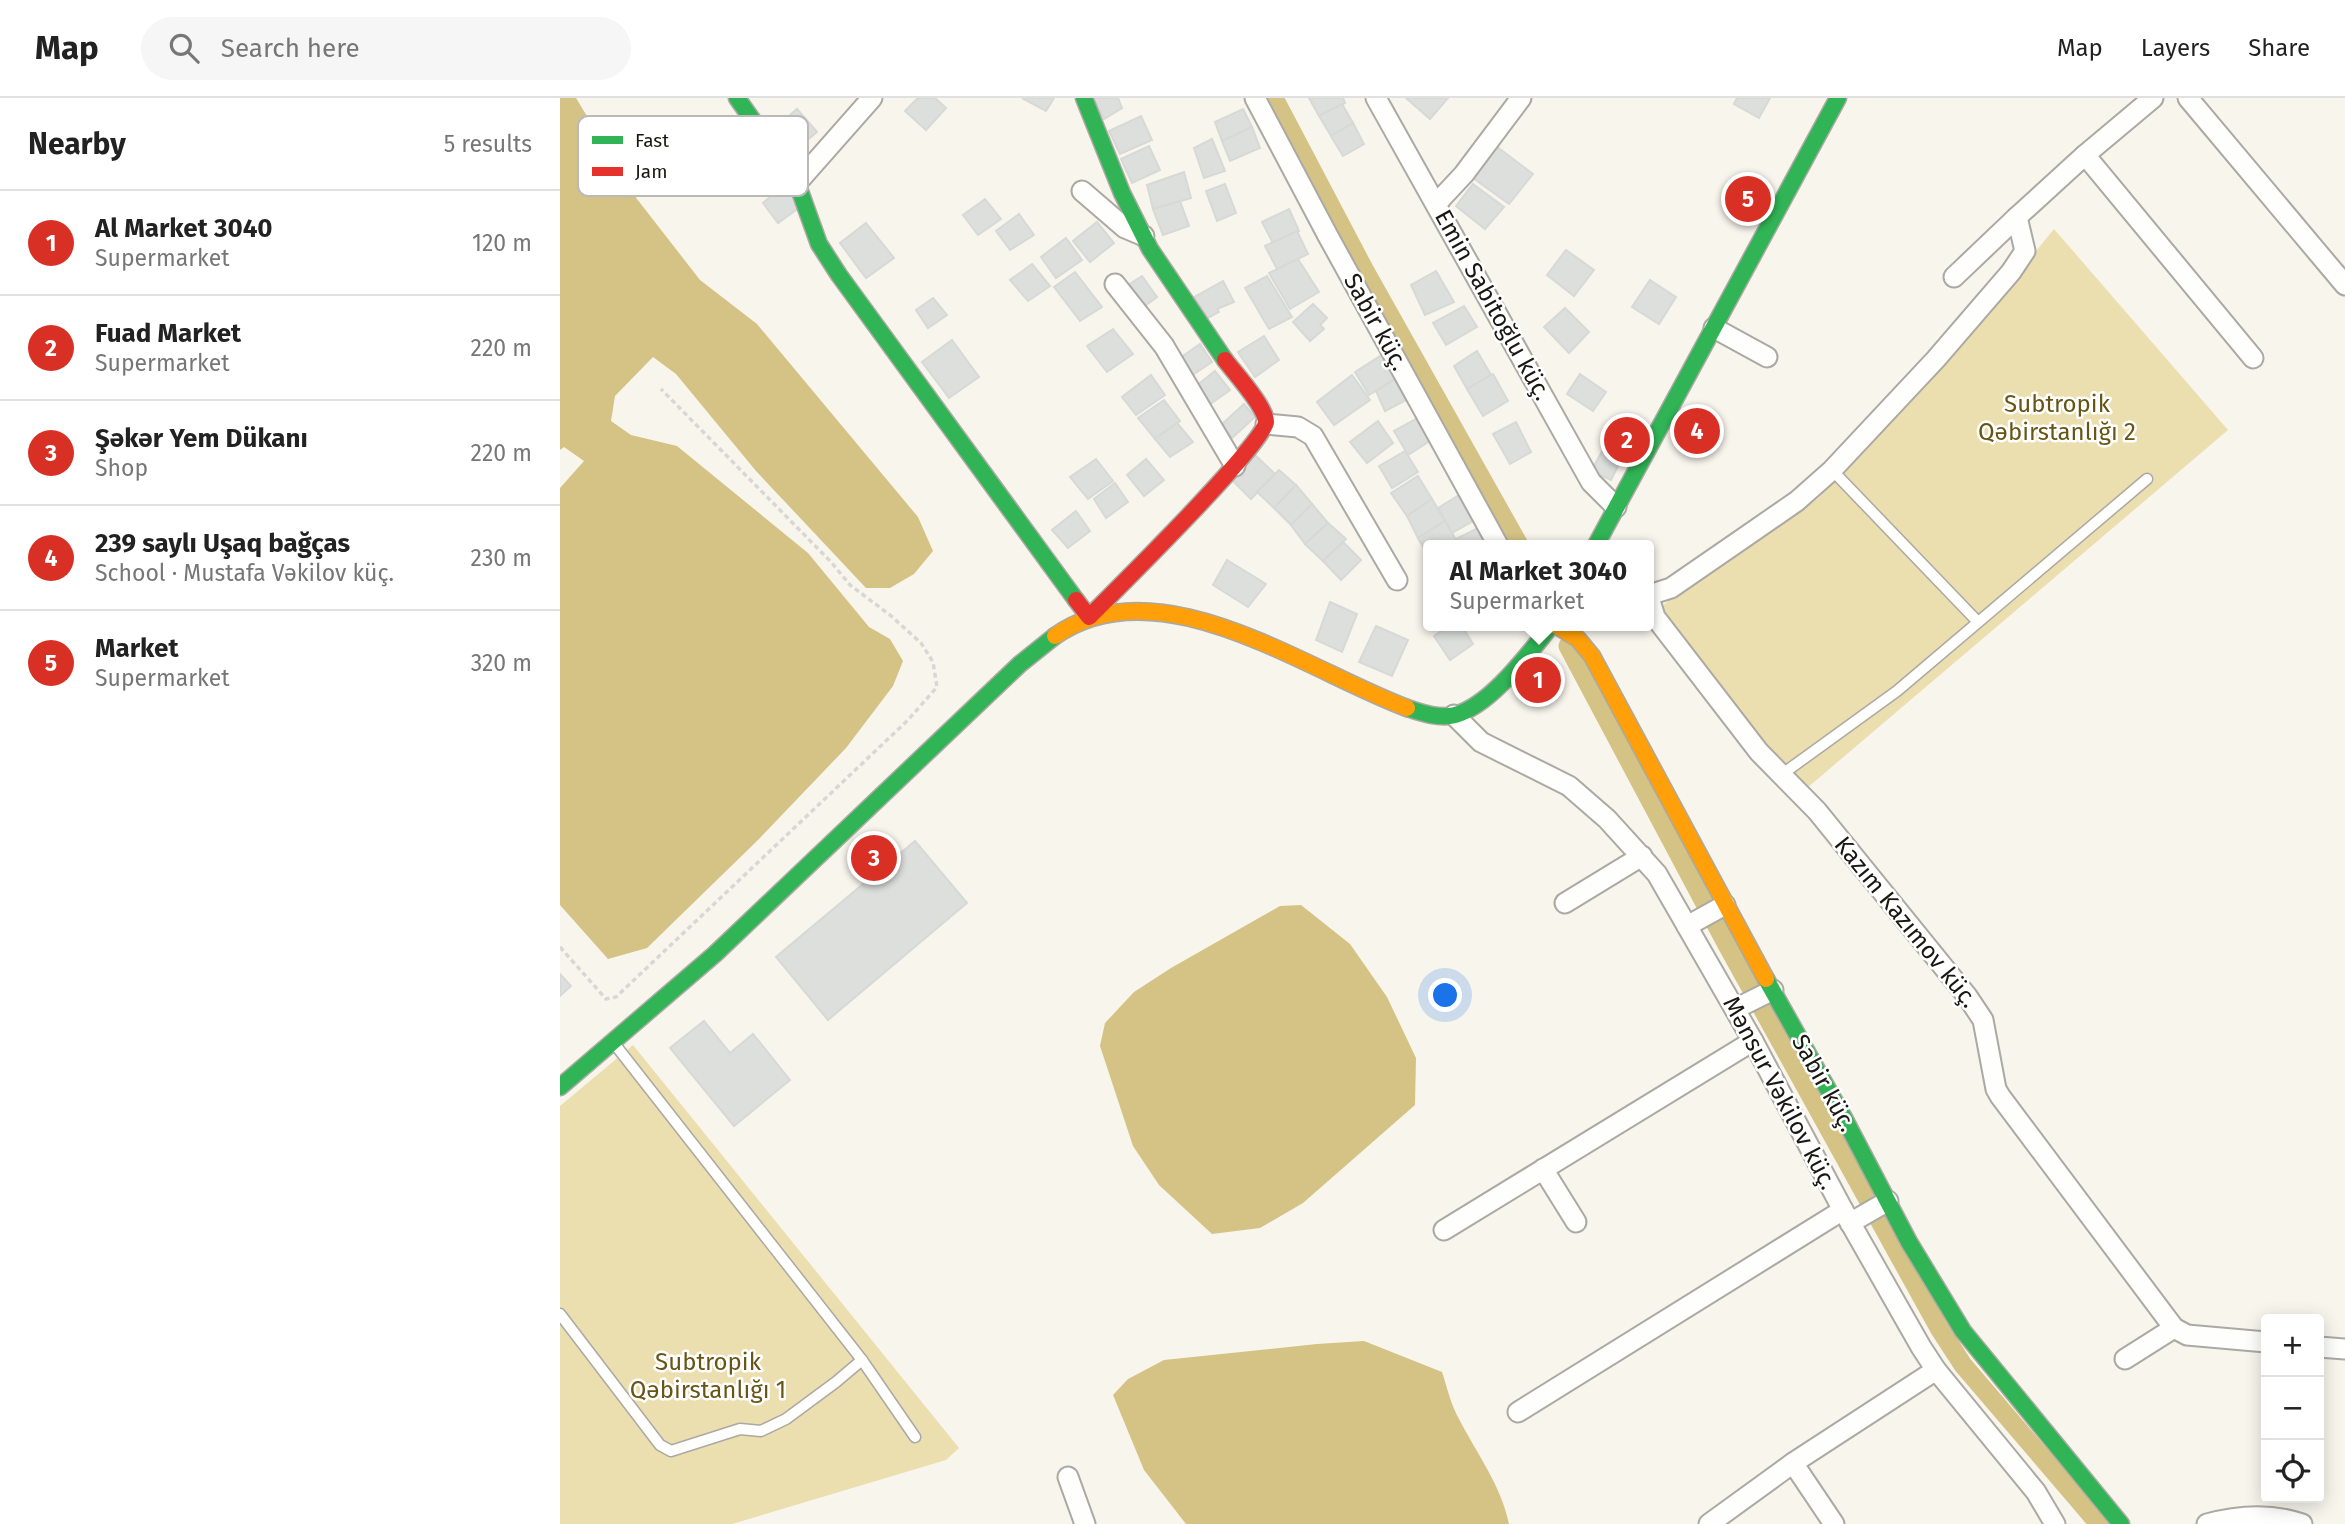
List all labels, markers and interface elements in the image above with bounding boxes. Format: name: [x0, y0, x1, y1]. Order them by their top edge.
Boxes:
search box: [141, 17, 631, 80]
text: Map: [35, 28, 99, 68]
icon: search: [165, 29, 203, 67]
text: Search here: [221, 33, 360, 64]
text: Map: [2057, 34, 2103, 62]
text: Layers: [2141, 34, 2210, 62]
text: Share: [2248, 34, 2310, 62]
legend: [578, 116, 808, 196]
text: Nearby: [28, 126, 126, 162]
text: Fast: [635, 129, 669, 152]
text: 5 results: [444, 130, 532, 158]
text: Jam: [635, 160, 667, 183]
pin: 5: [1725, 173, 1771, 225]
street label: Emin Sabitoğlu küç.: [1429, 205, 1557, 405]
text: Al Market 3040: [95, 213, 273, 244]
text: 1: [46, 229, 56, 257]
text: 120 m: [472, 229, 532, 257]
text: Supermarket: [95, 244, 230, 272]
street label: Sabir küç.: [1338, 269, 1414, 375]
text: Fuad Market: [95, 318, 241, 349]
text: 2: [45, 334, 57, 362]
text: 220 m: [471, 334, 532, 362]
text: Supermarket: [95, 349, 230, 377]
park label: Subtropik Qəbirstanlığı 2: [1978, 390, 2136, 446]
pin: 4: [1674, 405, 1720, 457]
pin: 2: [1604, 414, 1650, 466]
text: Şəkər Yem Dükanı: [95, 423, 308, 454]
text: 3: [45, 439, 57, 467]
text: 220 m: [471, 439, 532, 467]
text: Shop: [95, 454, 148, 482]
text: 239 saylı Uşaq bağças: [95, 528, 350, 559]
popup: [1423, 540, 1654, 631]
text: 4: [45, 544, 58, 572]
text: 230 m: [471, 544, 532, 572]
text: Al Market 3040: [1450, 556, 1627, 587]
text: School · Mustafa Vəkilov küç.: [95, 559, 394, 587]
text: Supermarket: [1450, 587, 1584, 615]
text: Market: [95, 633, 179, 664]
text: 5: [45, 649, 57, 677]
text: 320 m: [471, 649, 532, 677]
pin: 1: [1515, 654, 1561, 706]
text: Supermarket: [95, 664, 230, 692]
street label: Kazım Kazımov küç.: [1829, 831, 1983, 1013]
pin: 3: [851, 832, 897, 884]
your location: [1428, 978, 1462, 1012]
street label: Mənsur Vəkilov küç.: [1717, 992, 1843, 1194]
street label: Sabir küç.: [1786, 1030, 1862, 1136]
map controls: [2261, 1314, 2324, 1503]
button: +: [2261, 1314, 2324, 1377]
park label: Subtropik Qəbirstanlığı 1: [630, 1348, 786, 1404]
button: −: [2261, 1377, 2324, 1440]
button: locate: [2261, 1440, 2324, 1503]

